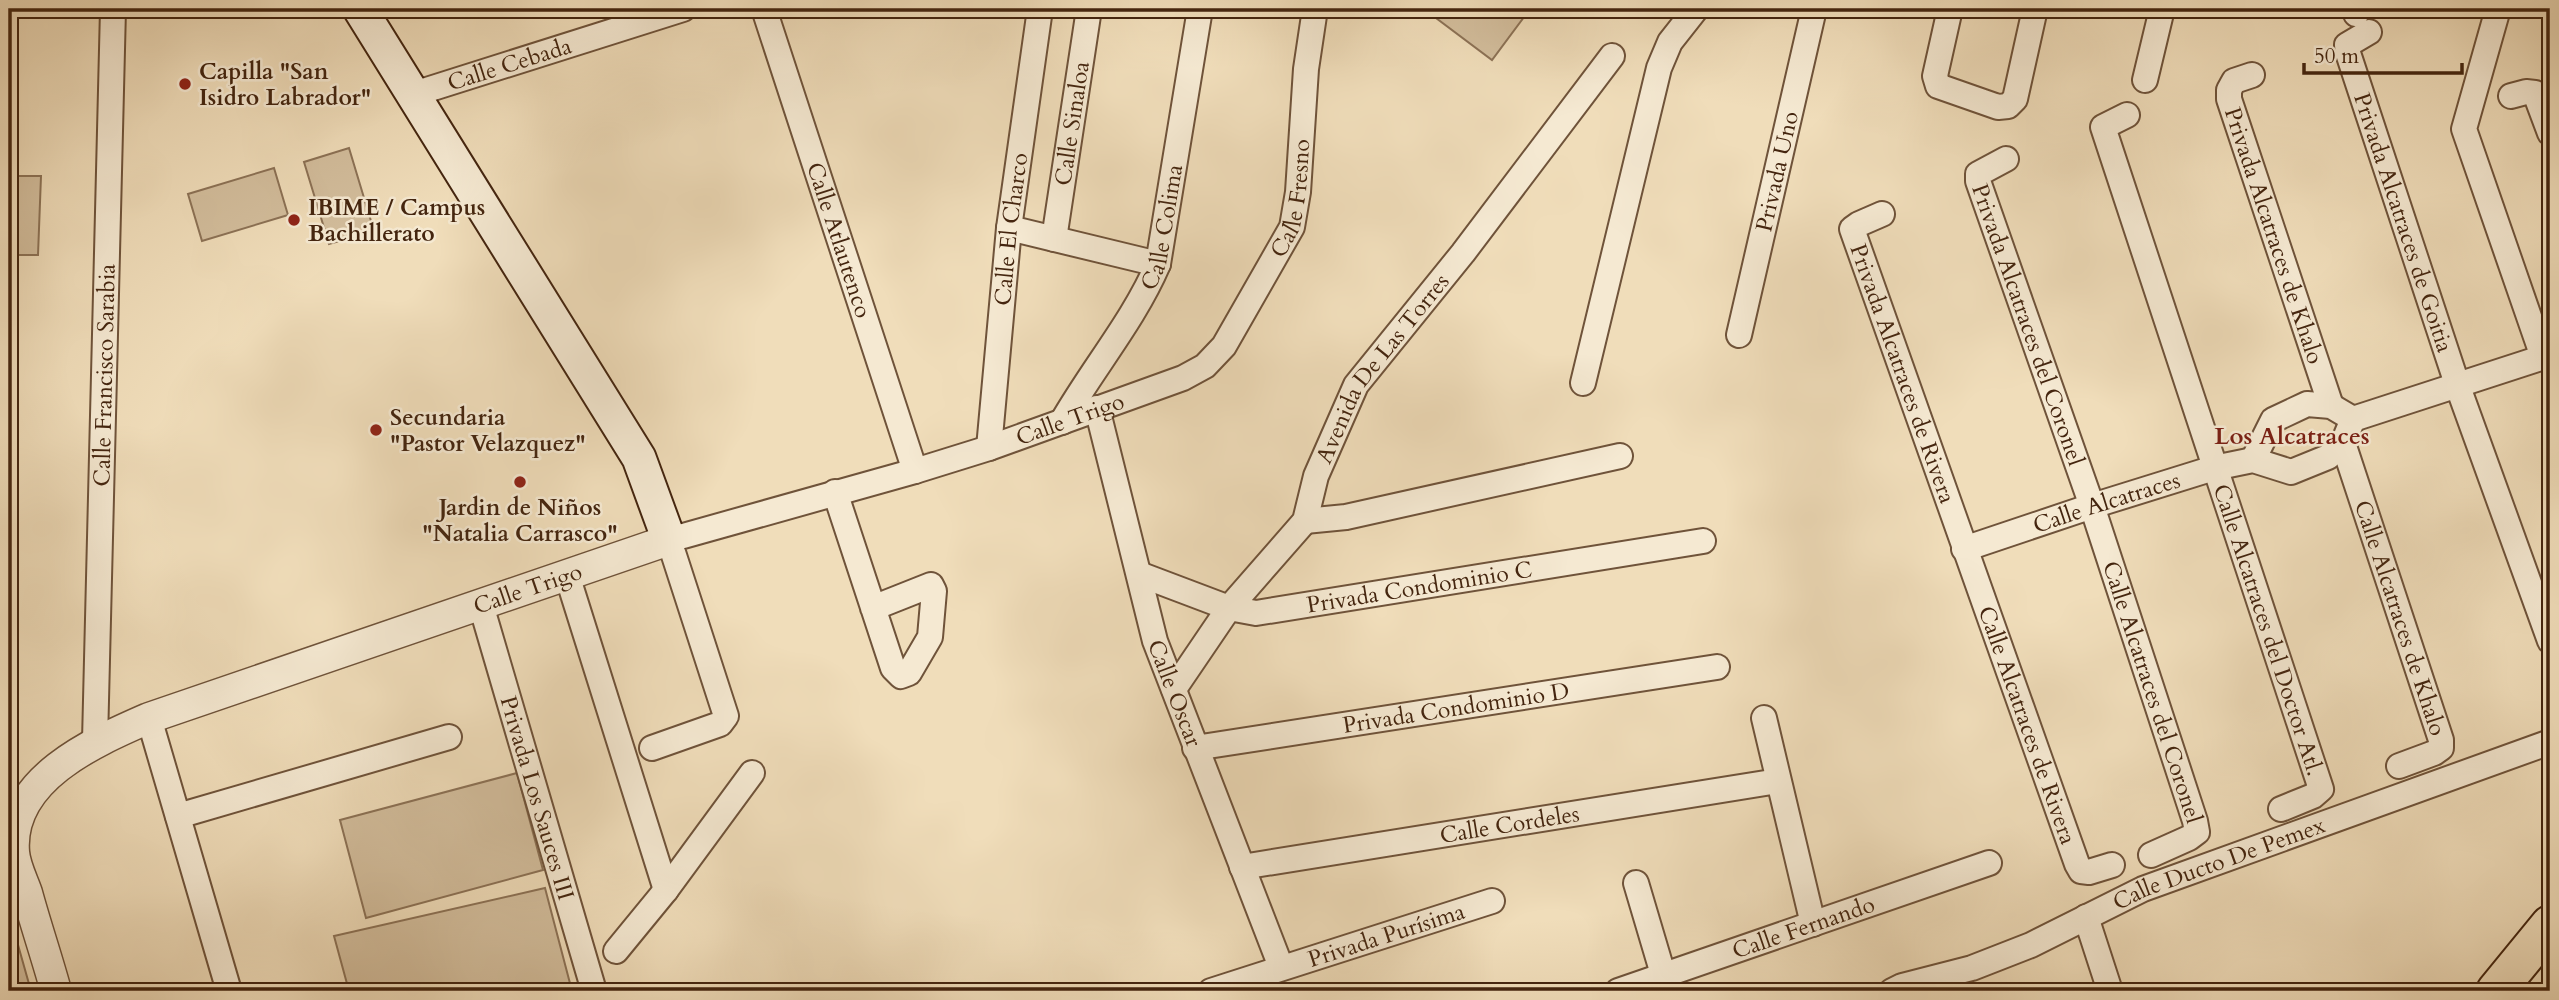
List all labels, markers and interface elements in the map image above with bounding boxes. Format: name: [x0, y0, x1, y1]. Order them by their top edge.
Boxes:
street label: Calle Cebada: [443, 30, 575, 98]
scale bar: [2304, 32, 2461, 76]
text: 50 m: [2314, 42, 2359, 71]
place label: Capilla "San Isidro Labrador": [199, 56, 371, 113]
street label: Calle Sinaloa: [1047, 59, 1096, 188]
marker: Capilla "San Isidro Labrador": [177, 76, 193, 92]
street label: Privada Alcatraces de Goitia: [2347, 89, 2461, 356]
street label: Privada Alcatraces de Khalo: [2217, 103, 2331, 368]
street label: Privada Uno: [1748, 108, 1806, 235]
street label: Calle Fresno: [1262, 138, 1317, 263]
street label: Calle El Charco: [987, 151, 1035, 307]
street label: Calle Atlautenco: [800, 158, 879, 322]
street label: Calle Colima: [1133, 162, 1190, 295]
street label: Privada Alcatraces del Coronel: [1965, 180, 2092, 470]
place label: IBIME / Campus Bachillerato: [308, 192, 485, 249]
marker: IBIME / Campus Bachillerato: [286, 212, 302, 228]
street label: Privada Alcatraces de Rivera: [1843, 240, 1963, 508]
street label: Calle Francisco Sarabia: [86, 263, 122, 487]
street label: Avenida De Las Torres: [1308, 267, 1456, 468]
street label: Calle Trigo: [1011, 385, 1128, 453]
place label: Secundaria "Pastor Velazquez": [390, 402, 586, 459]
district label: Los Alcatraces: [2214, 420, 2370, 453]
marker: Secundaria "Pastor Velazquez": [368, 422, 384, 438]
street label: Calle Alcatraces: [2029, 464, 2184, 540]
marker: Jardin de Niños "Natalia Carrasco": [512, 474, 528, 490]
street label: Calle Alcatraces del Doctor Atl.: [2206, 480, 2331, 779]
place label: Jardin de Niños "Natalia Carrasco": [422, 492, 618, 549]
street label: Calle Alcatraces de Khalo: [2347, 496, 2454, 739]
street label: Privada Condominio C: [1304, 553, 1534, 620]
street label: Calle Trigo: [469, 555, 586, 621]
street label: Calle Alcatraces del Coronel: [2096, 557, 2210, 827]
street label: Calle Alcatraces de Rivera: [1971, 602, 2084, 849]
street label: Calle Oscar: [1140, 635, 1210, 752]
street label: Privada Condominio D: [1340, 675, 1571, 740]
street label: Privada Los Sauces III: [493, 692, 582, 904]
street label: Calle Cordeles: [1437, 798, 1582, 851]
street label: Calle Ducto De Pemex: [2107, 809, 2330, 917]
street label: Calle Fernando: [1728, 888, 1879, 966]
street label: Privada Purísima: [1304, 895, 1469, 975]

